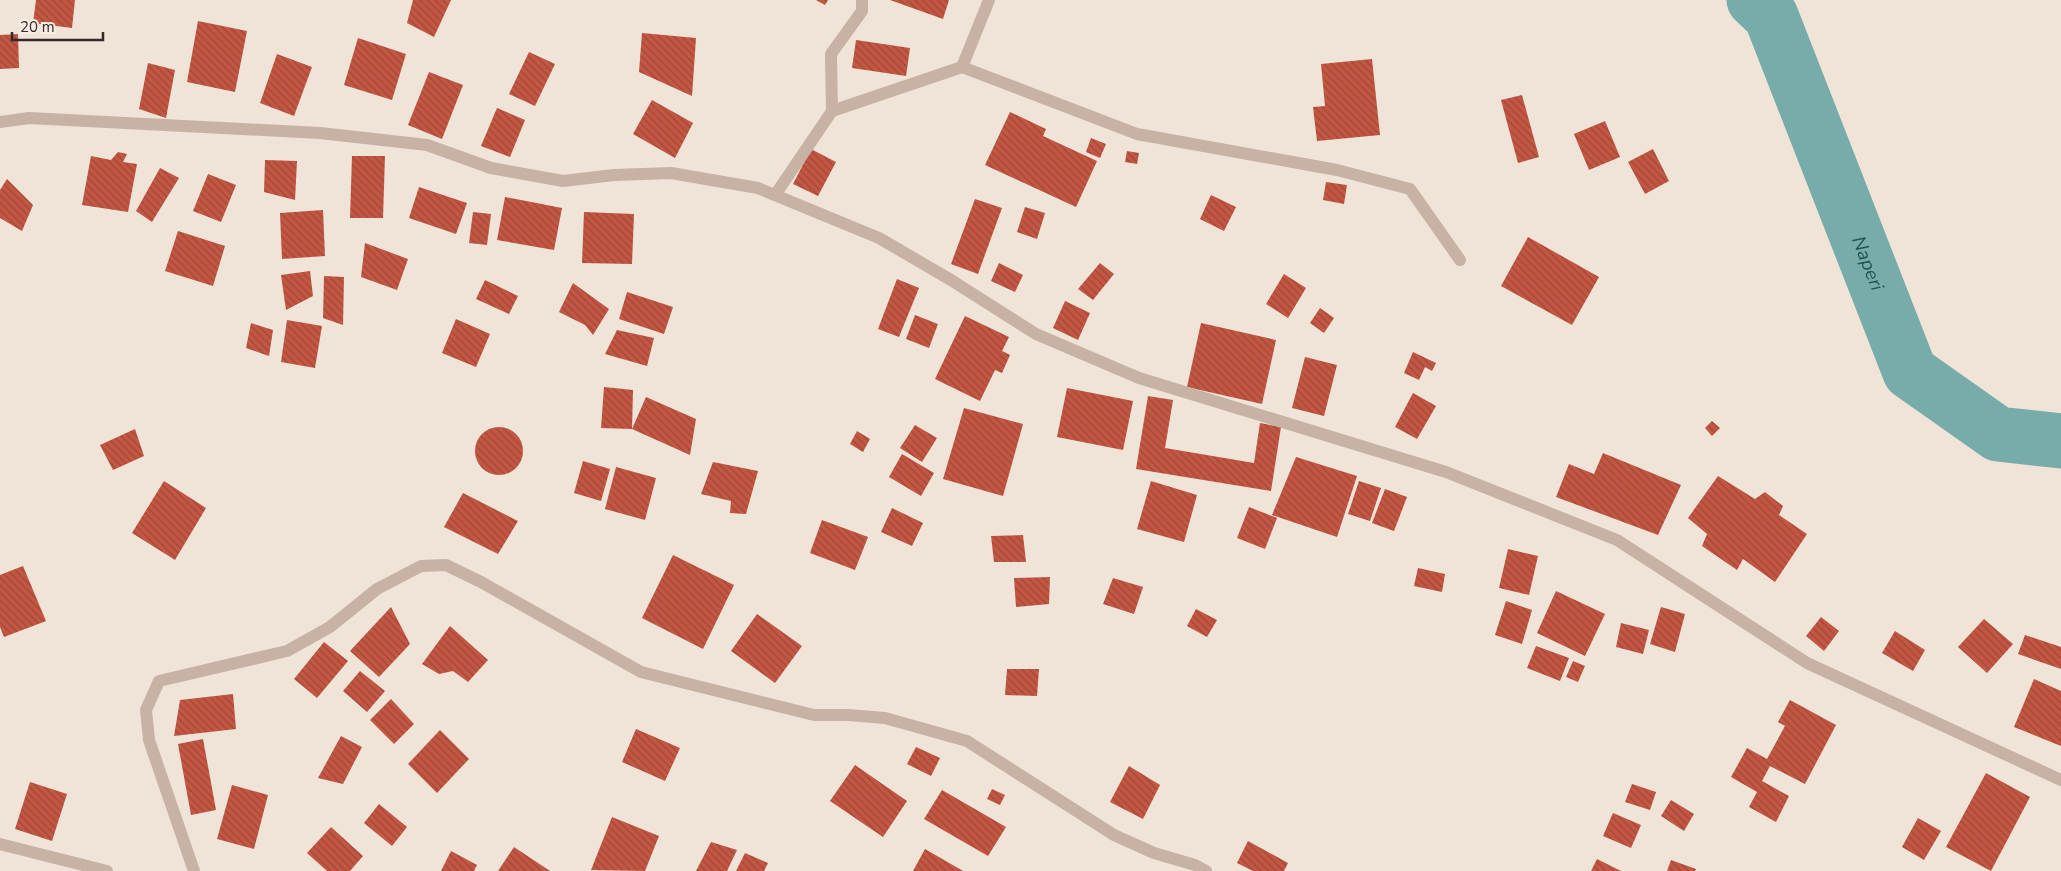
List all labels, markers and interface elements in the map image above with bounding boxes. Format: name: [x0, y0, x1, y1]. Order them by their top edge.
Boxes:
scale bar: [12, 10, 104, 42]
text: 20 m: [20, 17, 55, 37]
water label: Naperi: [1845, 232, 1890, 295]

